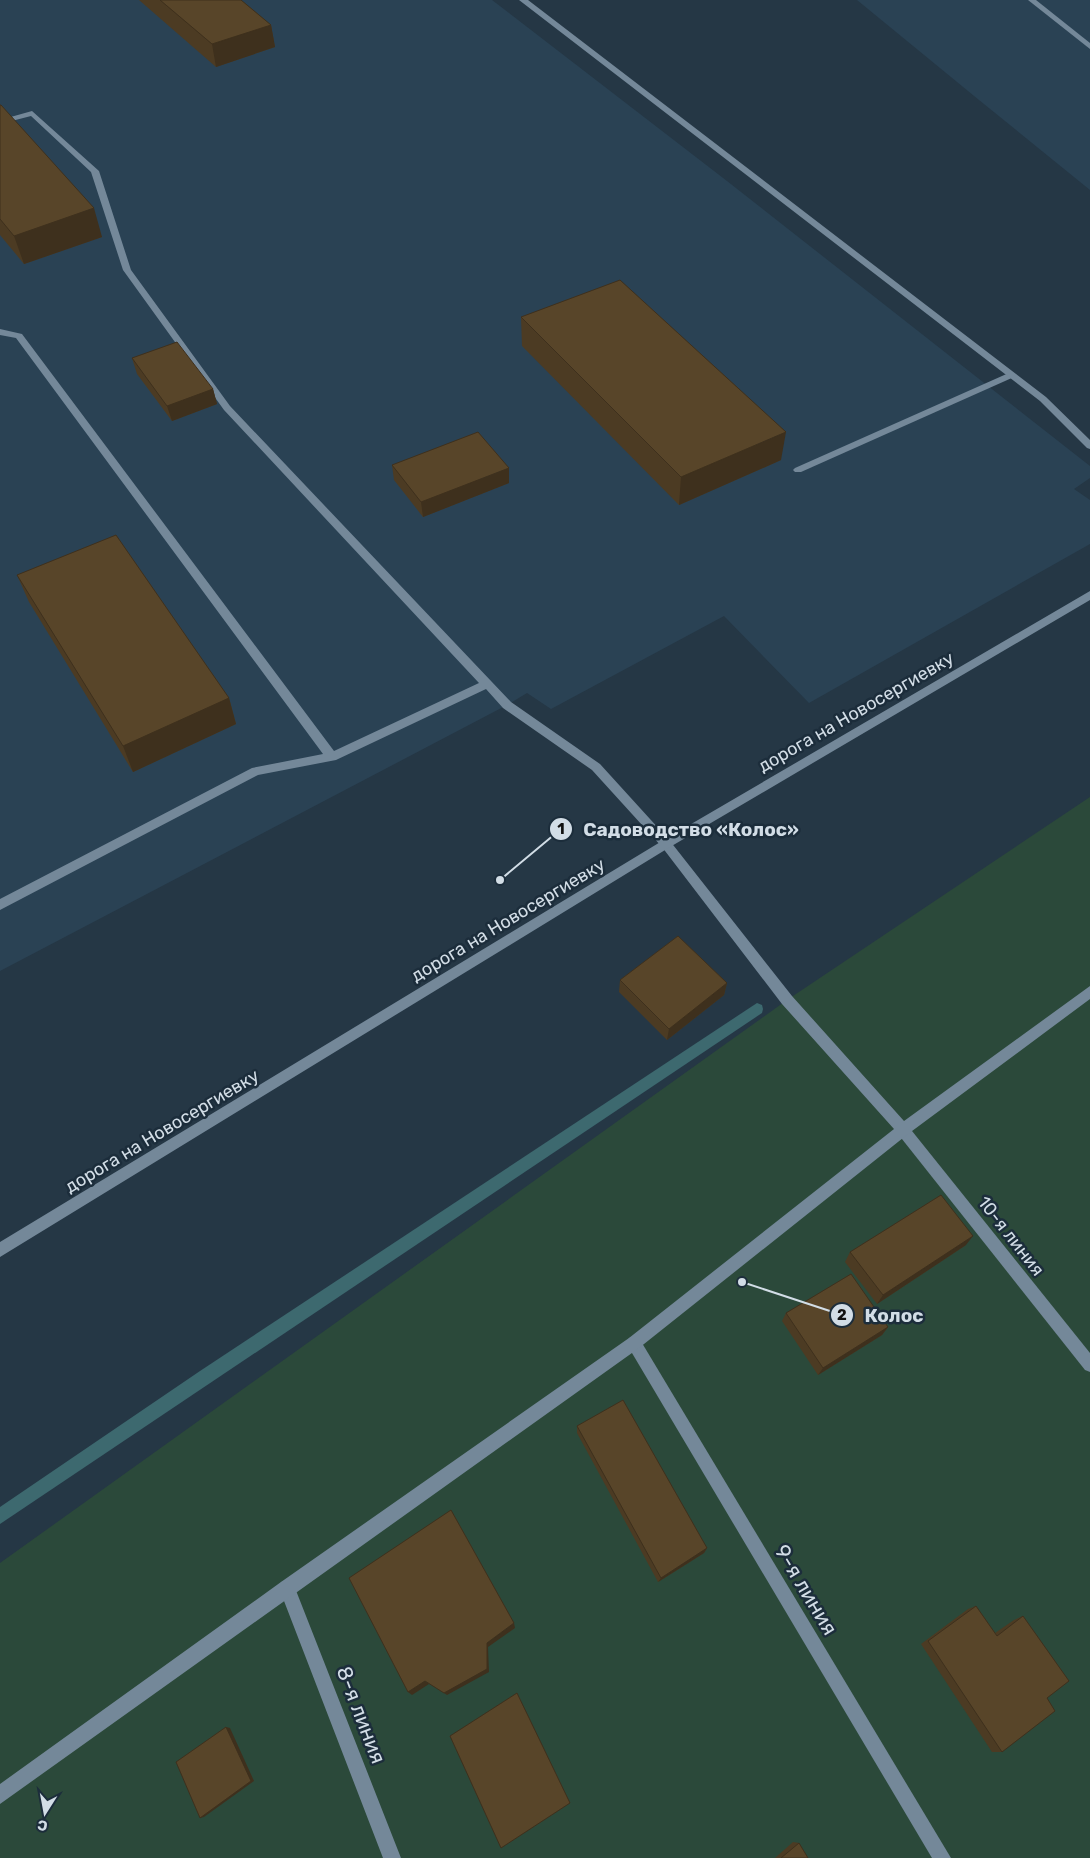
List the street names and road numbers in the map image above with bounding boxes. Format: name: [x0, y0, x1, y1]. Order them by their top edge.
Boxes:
street label: дорога на Новосергиевку: [754, 647, 958, 777]
street label: дорога на Новосергиевку: [407, 853, 609, 987]
street label: дорога на Новосергиевку: [61, 1064, 263, 1198]
street label: 10-я линия: [973, 1192, 1049, 1280]
street label: 9-я линия: [770, 1540, 843, 1639]
street label: 8-я линия: [332, 1663, 391, 1767]

